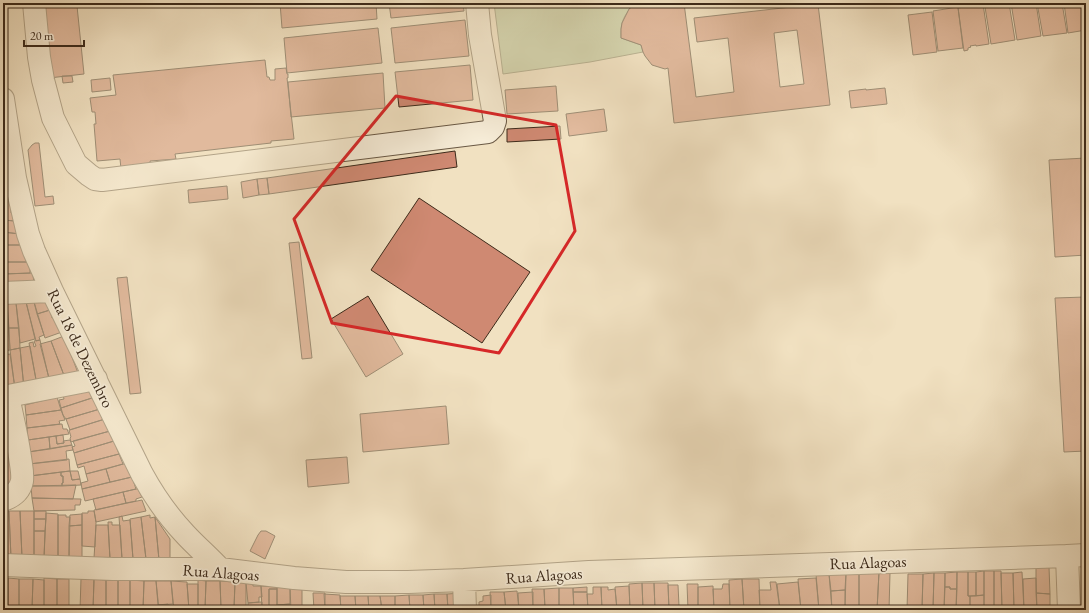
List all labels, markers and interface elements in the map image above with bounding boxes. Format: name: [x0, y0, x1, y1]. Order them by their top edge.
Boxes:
scale bar: [24, 22, 84, 48]
text: 20 m: [30, 28, 54, 44]
street label: Rua 18 de Dezembro: [43, 285, 119, 411]
street label: Rua Alagoas: [829, 551, 907, 574]
street label: Rua Alagoas: [182, 559, 260, 586]
street label: Rua Alagoas: [505, 562, 583, 589]

